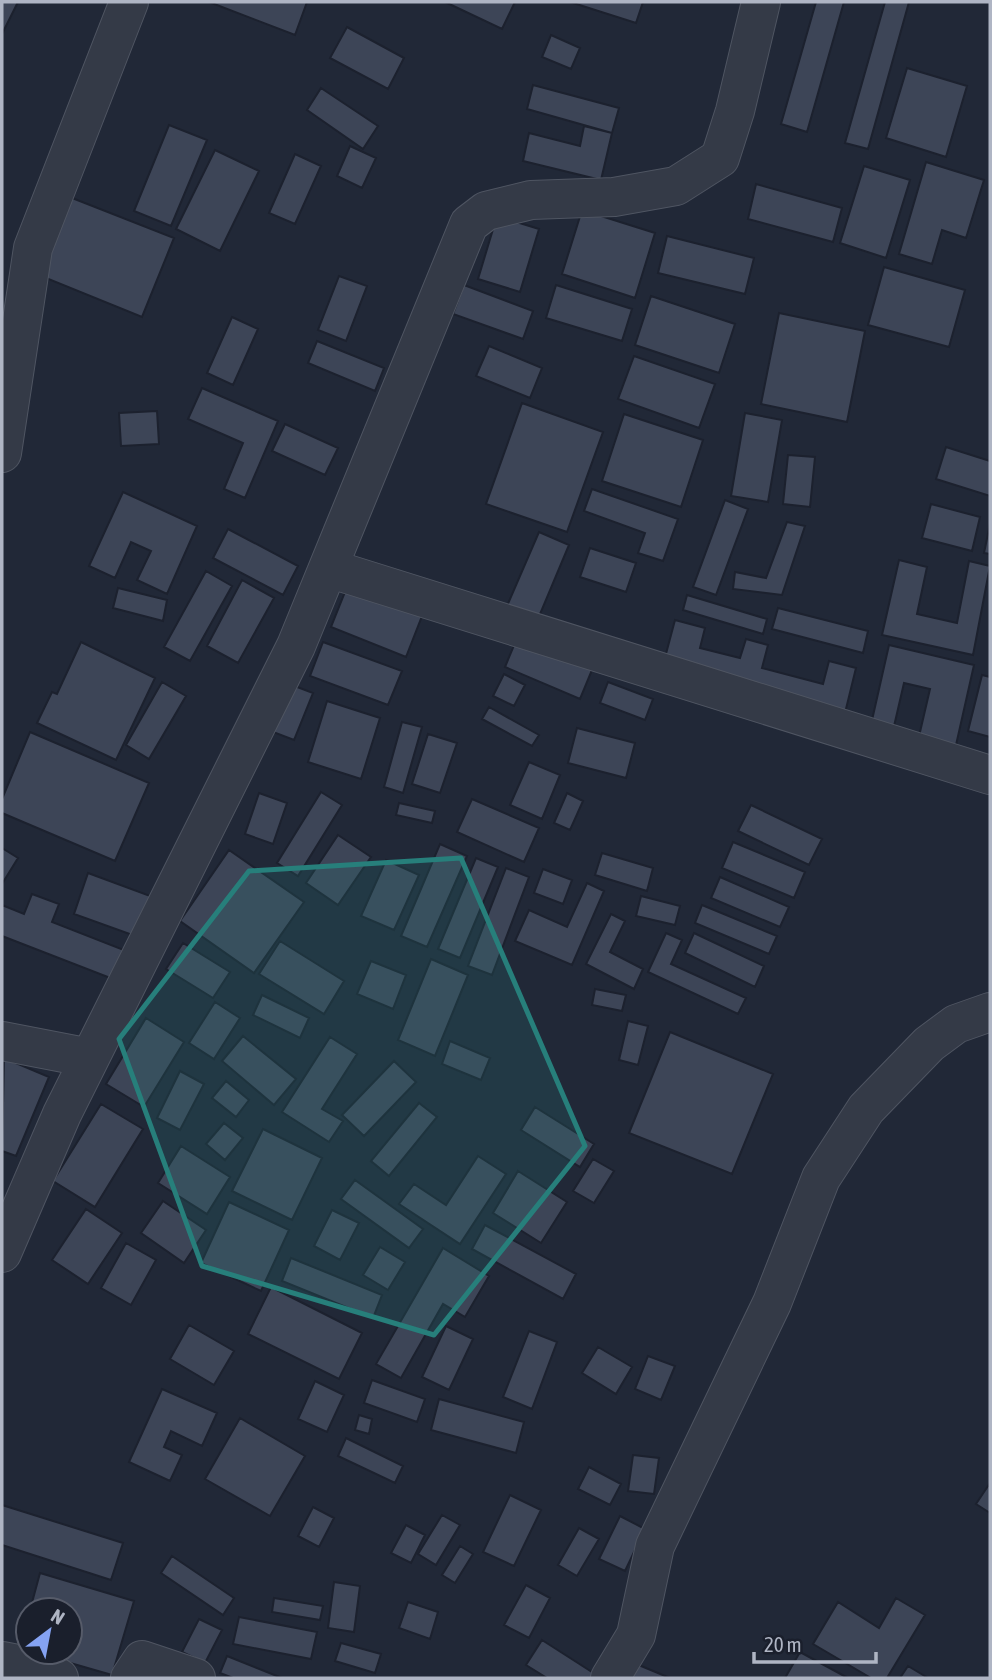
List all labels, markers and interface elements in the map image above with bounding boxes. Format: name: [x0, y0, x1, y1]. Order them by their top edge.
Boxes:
north arrow: [14, 1596, 84, 1666]
text: N: [47, 1604, 69, 1629]
scale bar: [754, 1620, 876, 1664]
text: 20 m: [764, 1632, 802, 1656]

